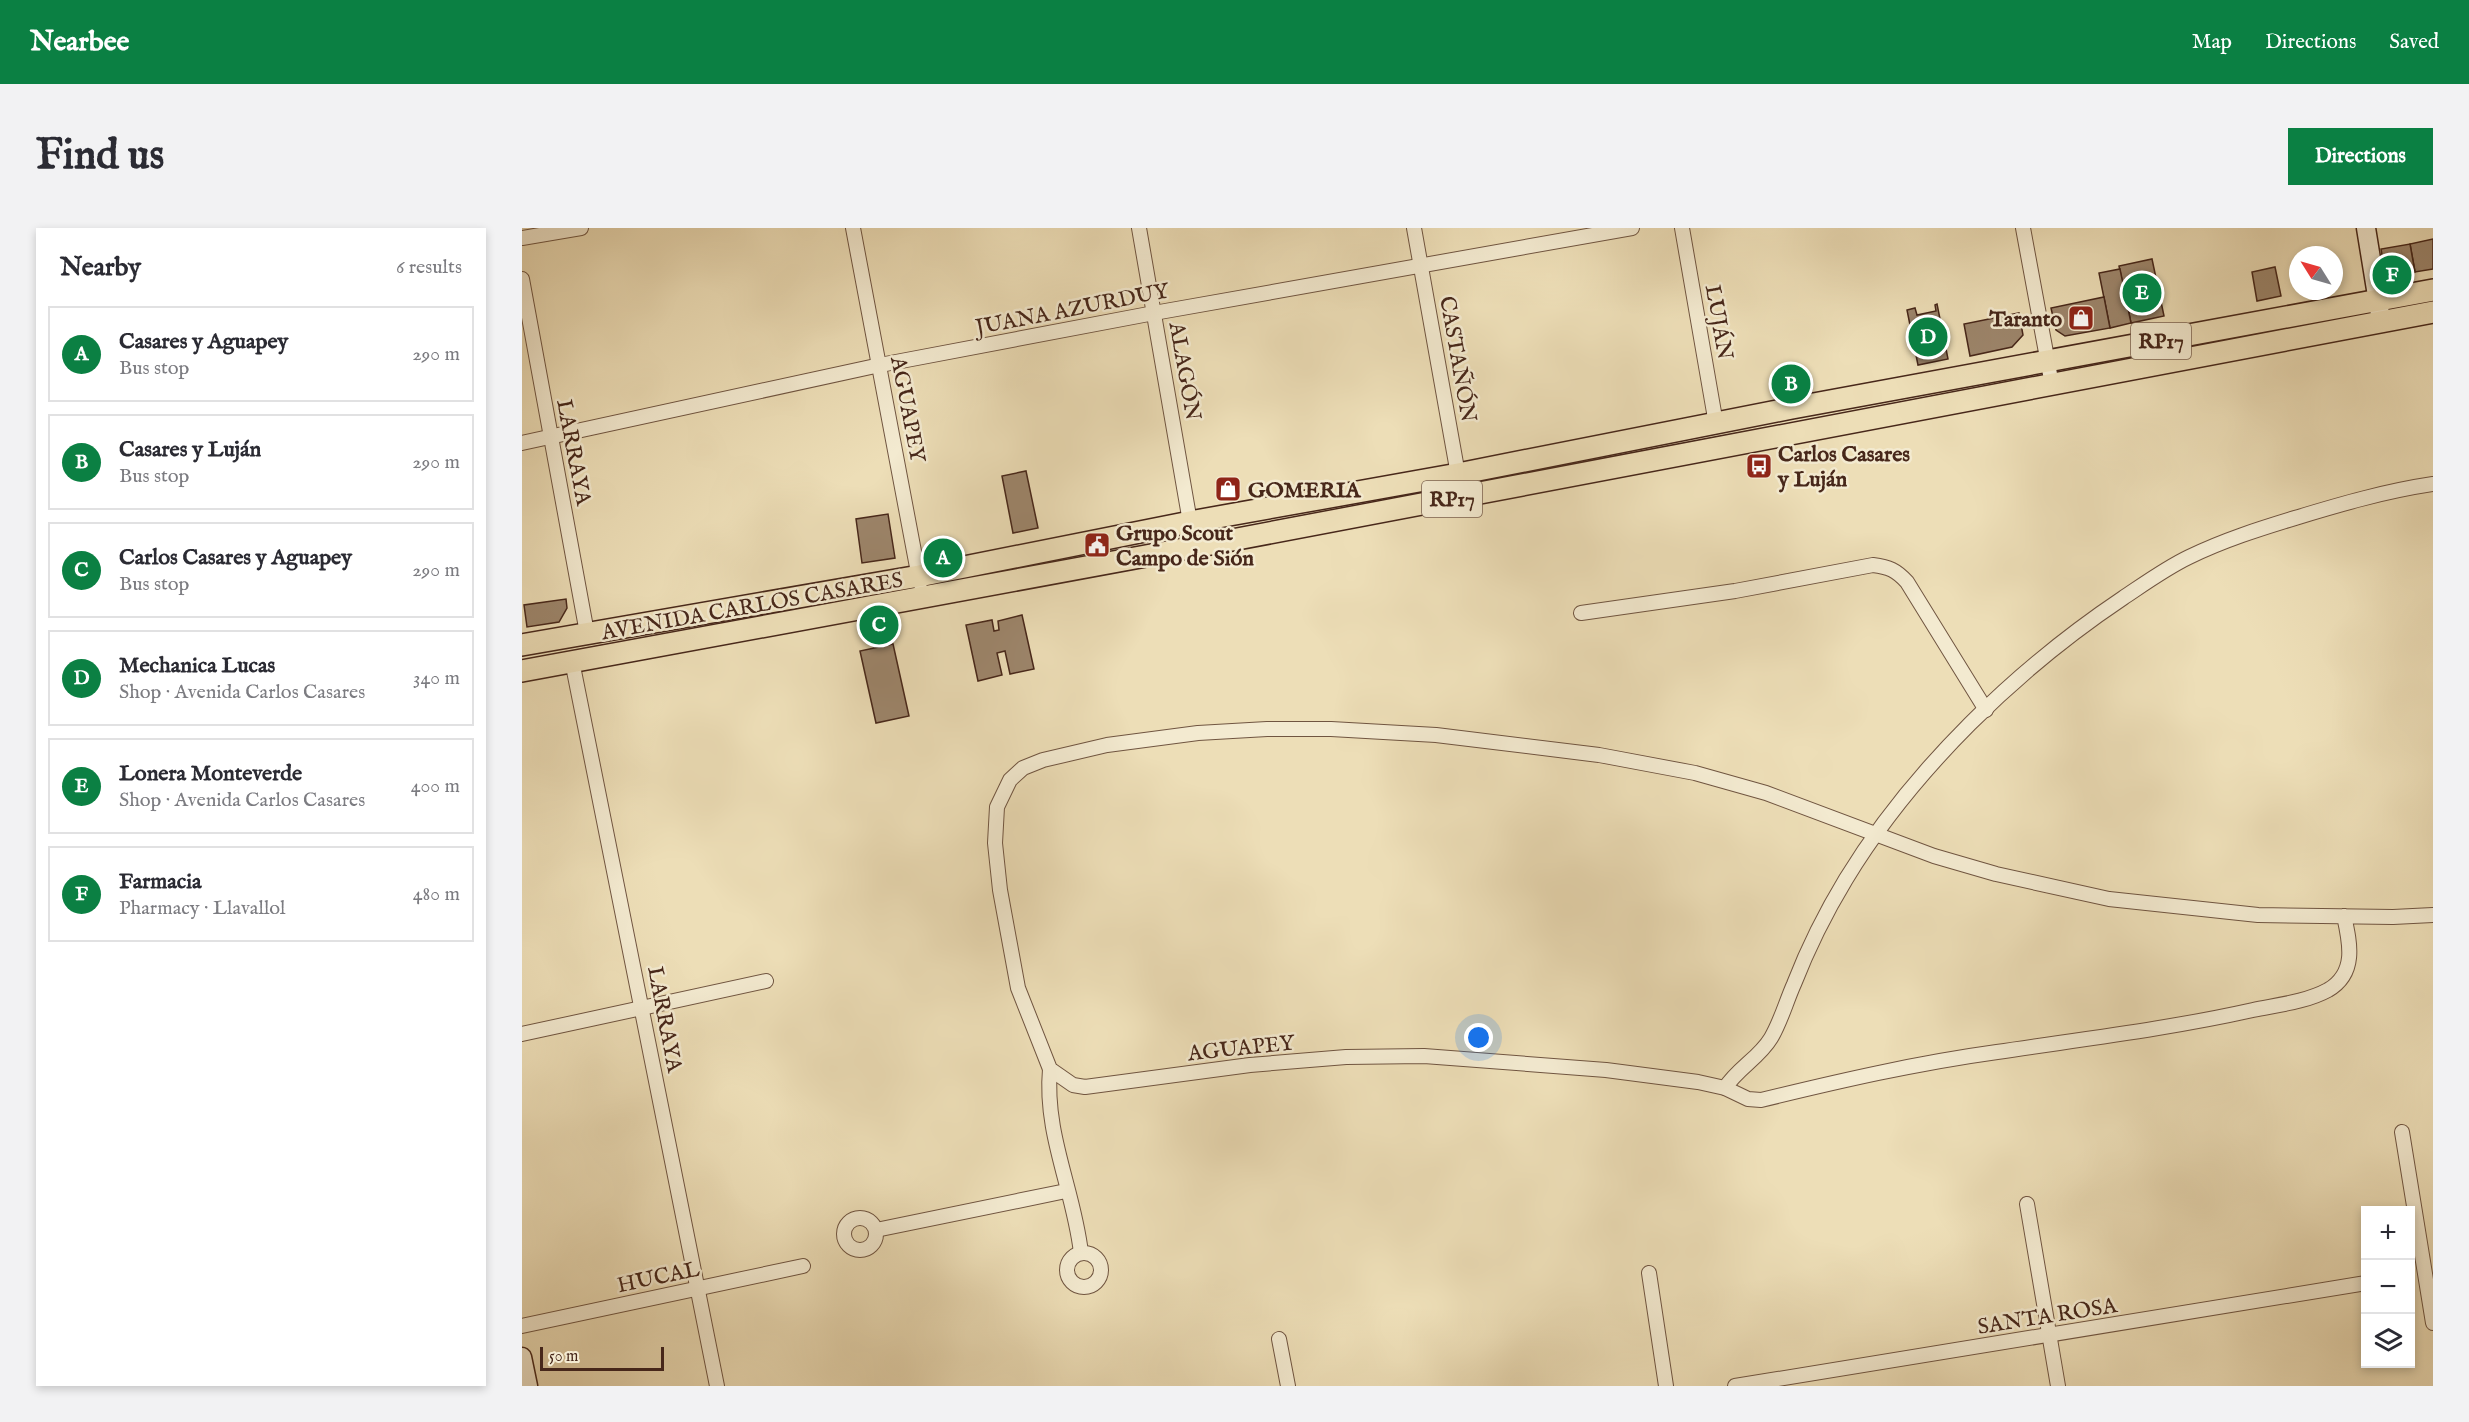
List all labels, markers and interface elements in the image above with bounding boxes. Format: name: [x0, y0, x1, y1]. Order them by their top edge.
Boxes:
text: Nearbee: [30, 25, 129, 60]
text: Map: [2192, 29, 2232, 56]
text: Directions: [2265, 29, 2356, 56]
text: Saved: [2389, 29, 2439, 56]
button: Directions: [2288, 128, 2433, 185]
text: Find us: [36, 130, 164, 183]
north arrow: [2289, 246, 2343, 300]
text: Nearby: [60, 251, 141, 284]
pin: F: [2372, 252, 2412, 298]
text: 6 results: [396, 255, 462, 280]
pin: E: [2122, 270, 2162, 316]
street label: JUANA AZURDUY: [970, 277, 1173, 343]
street label: LUJÁN: [1698, 282, 1738, 362]
street label: CASTAÑÓN: [1432, 294, 1482, 425]
shop icon: Taranto: [2066, 303, 2096, 333]
place label: Taranto: [1989, 306, 2062, 334]
pin: D: [1908, 314, 1948, 360]
street label: ALAGÓN: [1161, 319, 1206, 423]
road number: RP17: [2131, 323, 2191, 359]
text: Casares y Aguapey: [119, 328, 288, 356]
text: A: [75, 342, 88, 367]
text: 290 m: [412, 342, 460, 367]
street label: AGUAPEY: [883, 353, 931, 466]
text: Bus stop: [119, 356, 189, 381]
pin: B: [1772, 362, 1810, 406]
street label: LARRAYA: [549, 397, 597, 509]
text: Casares y Luján: [119, 436, 261, 464]
place label: Carlos Casares y Luján: [1777, 441, 1910, 494]
text: B: [75, 450, 88, 475]
text: 290 m: [412, 450, 460, 475]
bus stop icon: Carlos Casares y Luján: [1744, 451, 1774, 481]
text: Bus stop: [119, 464, 189, 489]
shop icon: GOMERIA: [1213, 474, 1243, 504]
place label: GOMERIA: [1248, 477, 1362, 505]
road number: RP17: [1422, 481, 1482, 517]
place label: Grupo Scout Campo de Sión: [1116, 520, 1254, 573]
public building icon: Grupo Scout Campo de Sión: [1082, 530, 1112, 560]
pin: A: [924, 536, 962, 580]
text: Carlos Casares y Aguapey: [119, 544, 352, 572]
text: C: [74, 558, 89, 583]
text: 290 m: [412, 558, 460, 583]
street label: AVENIDA CARLOS CASARES: [599, 565, 905, 645]
text: Bus stop: [119, 572, 189, 597]
pin: C: [860, 602, 898, 648]
text: Mechanica Lucas: [119, 652, 275, 680]
text: D: [73, 666, 90, 691]
text: 340 m: [413, 666, 460, 691]
text: Shop · Avenida Carlos Casares: [119, 680, 365, 705]
text: Lonera Monteverde: [119, 760, 302, 788]
text: E: [75, 774, 88, 799]
text: 400 m: [411, 774, 460, 799]
text: Shop · Avenida Carlos Casares: [119, 788, 365, 813]
text: Farmacia: [119, 868, 202, 896]
text: F: [75, 882, 88, 907]
text: 480 m: [413, 882, 460, 907]
text: Pharmacy · Llavallol: [119, 896, 285, 921]
street label: LARRAYA: [640, 964, 688, 1076]
your location: [1464, 1023, 1493, 1052]
street label: AGUAPEY: [1185, 1029, 1297, 1069]
map controls: [2361, 1206, 2415, 1368]
button: +: [2361, 1206, 2415, 1260]
street label: HUCAL: [615, 1256, 703, 1300]
button: −: [2361, 1260, 2415, 1314]
street label: SANTA ROSA: [1976, 1292, 2120, 1342]
button: layers: [2361, 1314, 2415, 1368]
scale bar: [540, 1344, 664, 1372]
text: 50 m: [549, 1347, 578, 1367]

